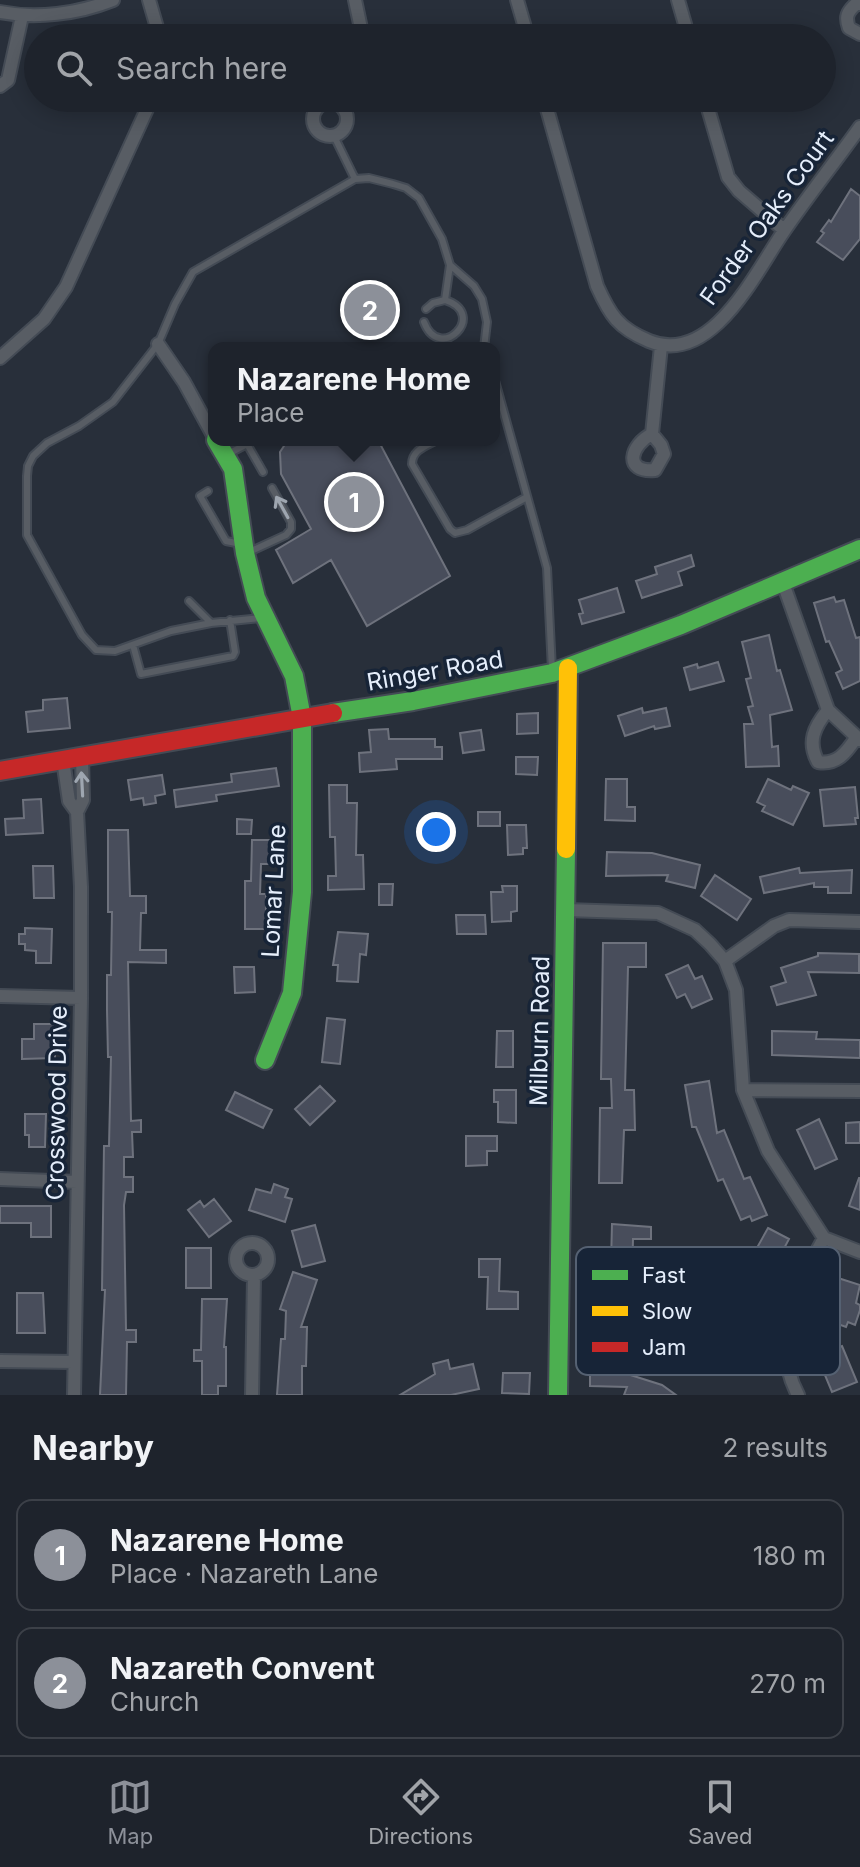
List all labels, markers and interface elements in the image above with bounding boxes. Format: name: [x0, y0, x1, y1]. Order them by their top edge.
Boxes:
search box: [24, 24, 836, 112]
icon: search: [52, 46, 96, 90]
text: Search here: [116, 50, 288, 86]
street label: Forder Oaks Court: [694, 125, 840, 311]
pin: 2: [344, 280, 396, 340]
popup: [208, 342, 500, 446]
text: Nazarene Home: [237, 361, 471, 397]
text: Place: [237, 397, 305, 428]
pin: 1: [328, 472, 380, 532]
one-way arrow: [274, 495, 289, 519]
street label: Ringer Road: [365, 644, 505, 697]
one-way arrow: [74, 771, 89, 798]
your location: [416, 812, 456, 852]
street label: Lomar Lane: [256, 824, 291, 958]
street label: Milburn Road: [524, 956, 555, 1106]
street label: Crosswood Drive: [40, 1005, 73, 1201]
legend: [576, 1247, 840, 1375]
text: Fast: [642, 1262, 686, 1288]
text: Slow: [642, 1298, 692, 1324]
text: Jam: [642, 1334, 686, 1360]
text: Nearby: [32, 1427, 154, 1468]
text: 2 results: [723, 1432, 828, 1463]
text: Nazarene Home: [110, 1522, 344, 1558]
text: 1: [54, 1540, 66, 1571]
text: 180 m: [753, 1540, 826, 1571]
text: Place · Nazareth Lane: [110, 1558, 378, 1589]
text: Nazareth Convent: [110, 1650, 375, 1686]
text: 2: [52, 1668, 68, 1699]
text: 270 m: [749, 1668, 826, 1699]
text: Church: [110, 1686, 199, 1717]
tab: Map: [108, 1775, 153, 1849]
tab: Directions: [368, 1775, 473, 1849]
tab: Saved: [688, 1775, 752, 1849]

